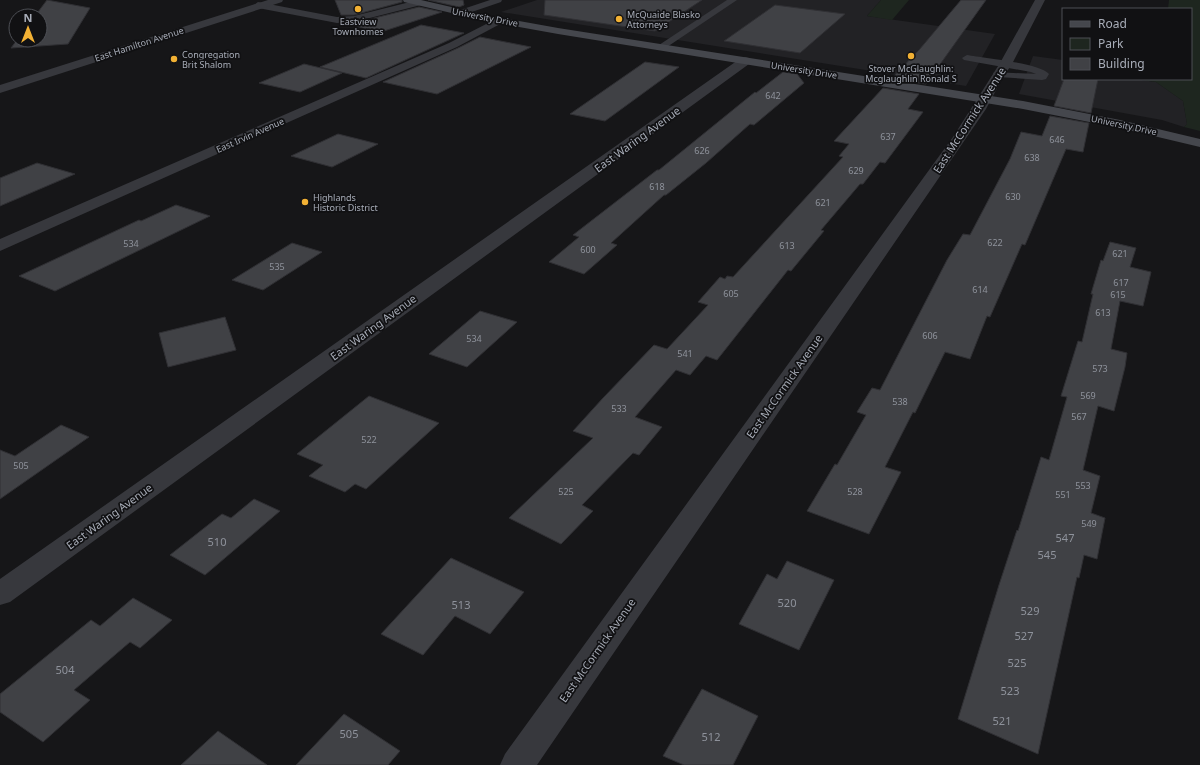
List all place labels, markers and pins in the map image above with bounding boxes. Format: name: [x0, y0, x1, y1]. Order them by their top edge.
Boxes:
marker: Eastview Townhomes: [353, 4, 363, 14]
place label: McQuaide Blasko Attorneys: [627, 8, 700, 31]
marker: McQuaide Blasko Attorneys: [614, 14, 624, 24]
place label: Eastview Townhomes: [332, 15, 384, 38]
place label: Congregation Brit Shalom: [182, 48, 240, 71]
marker: Stover McGlaughlin: Mcglaughlin Ronald S: [906, 51, 916, 61]
marker: Congregation Brit Shalom: [169, 54, 179, 64]
place label: Stover McGlaughlin: Mcglaughlin Ronald S: [865, 62, 957, 85]
place label: Highlands Historic District: [313, 191, 379, 214]
marker: Highlands Historic District: [300, 197, 310, 207]

